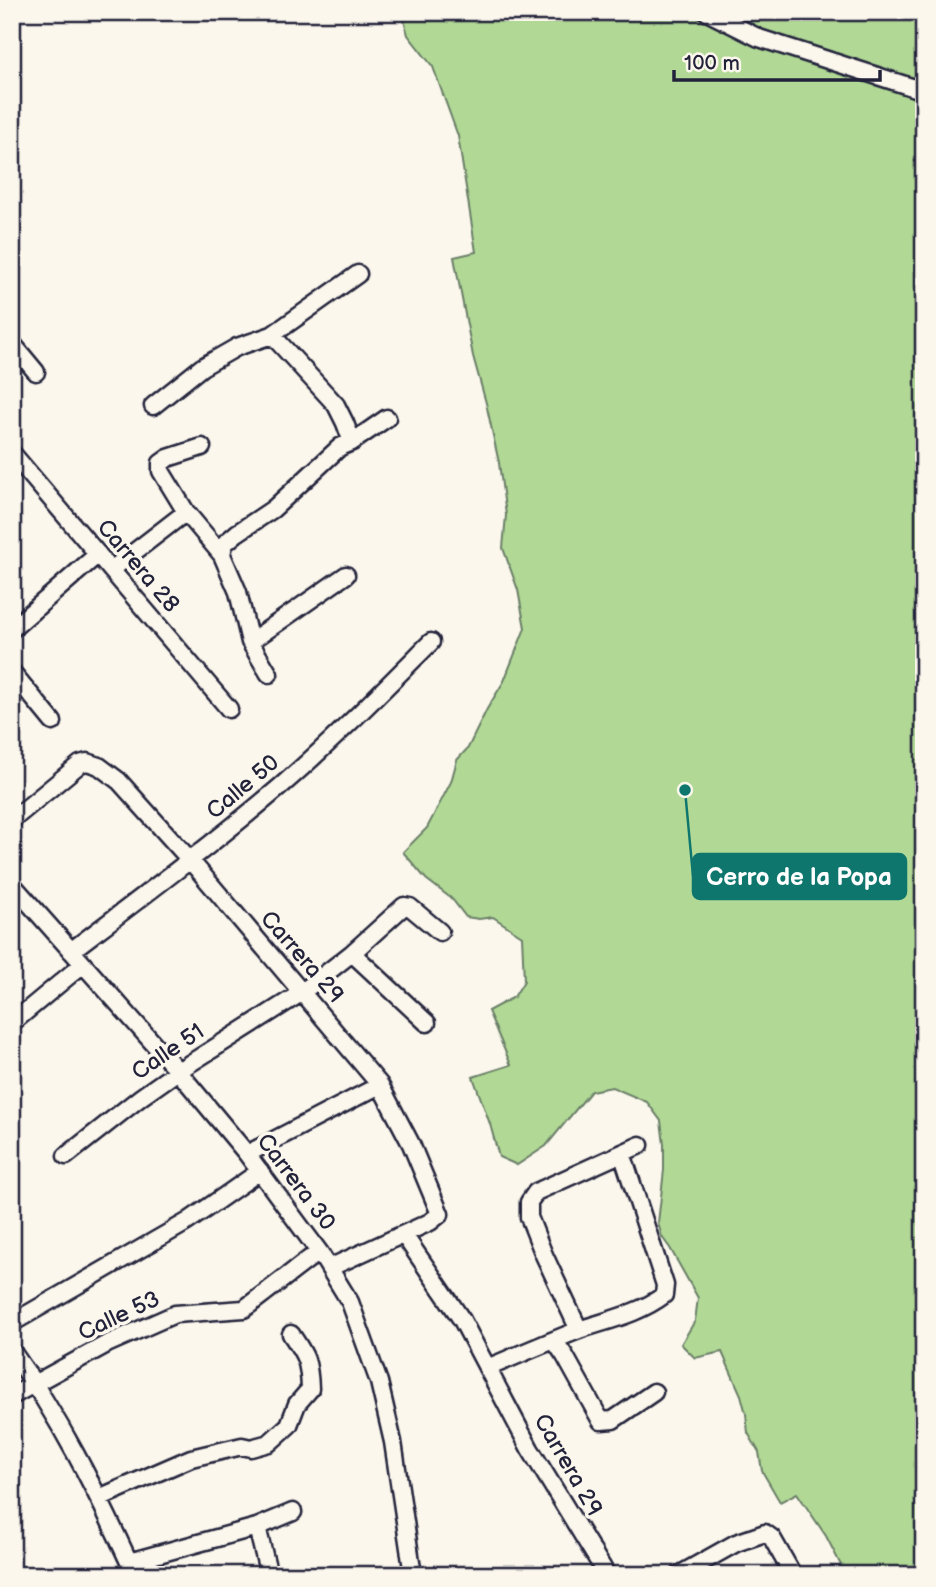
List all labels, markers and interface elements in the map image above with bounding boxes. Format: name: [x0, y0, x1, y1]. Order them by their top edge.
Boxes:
scale bar: [674, 38, 880, 82]
text: 100 m: [684, 51, 740, 76]
street label: Carrera 28: [91, 514, 185, 618]
street label: Calle 50: [201, 749, 285, 825]
callout: Cerro de la Popa: [693, 854, 906, 899]
text: Cerro de la Popa: [706, 863, 892, 892]
street label: Carrera 29: [254, 905, 350, 1009]
street label: Calle 51: [126, 1018, 210, 1086]
street label: Carrera 30: [251, 1128, 341, 1236]
street label: Calle 53: [74, 1285, 164, 1347]
street label: Carrera 29: [528, 1409, 608, 1521]

